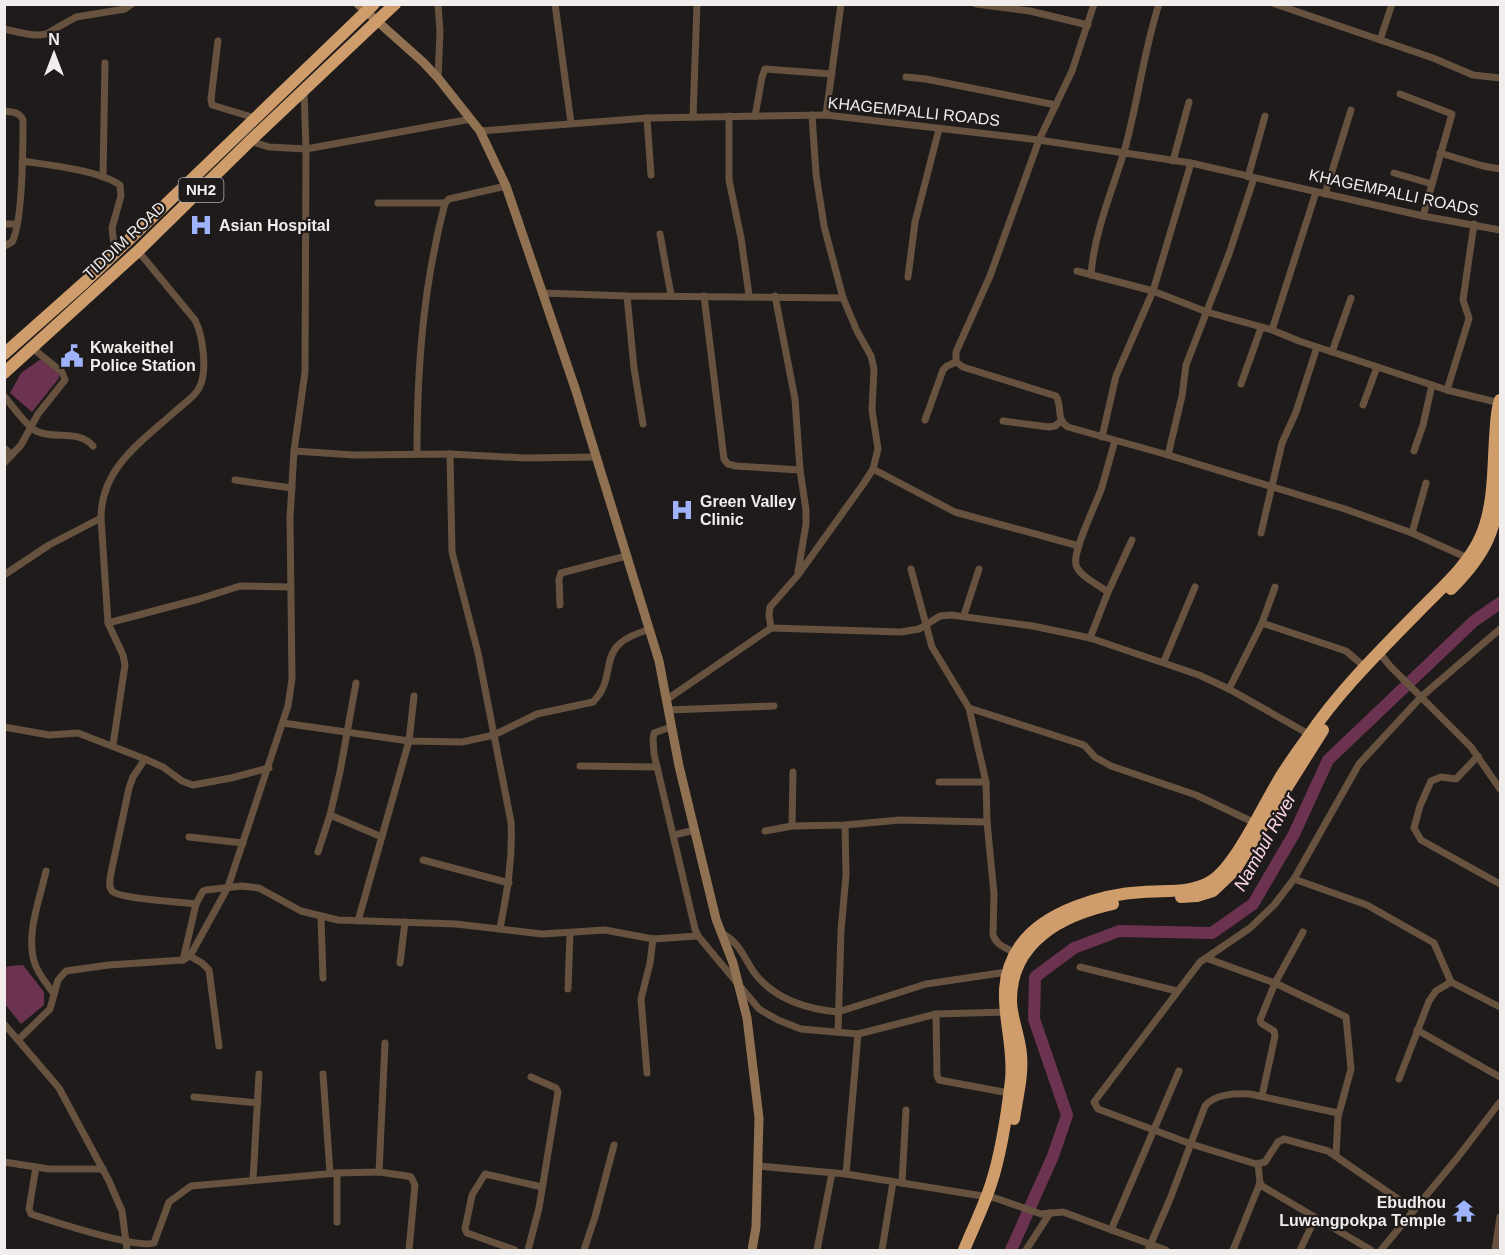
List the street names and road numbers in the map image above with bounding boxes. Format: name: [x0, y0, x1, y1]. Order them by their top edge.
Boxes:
street label: KHAGEMPALLI ROADS: [827, 94, 1001, 129]
street label: KHAGEMPALLI ROADS: [1307, 166, 1480, 219]
road number: NH2: [178, 178, 224, 202]
street label: TIDDIM ROAD: [80, 198, 169, 283]

